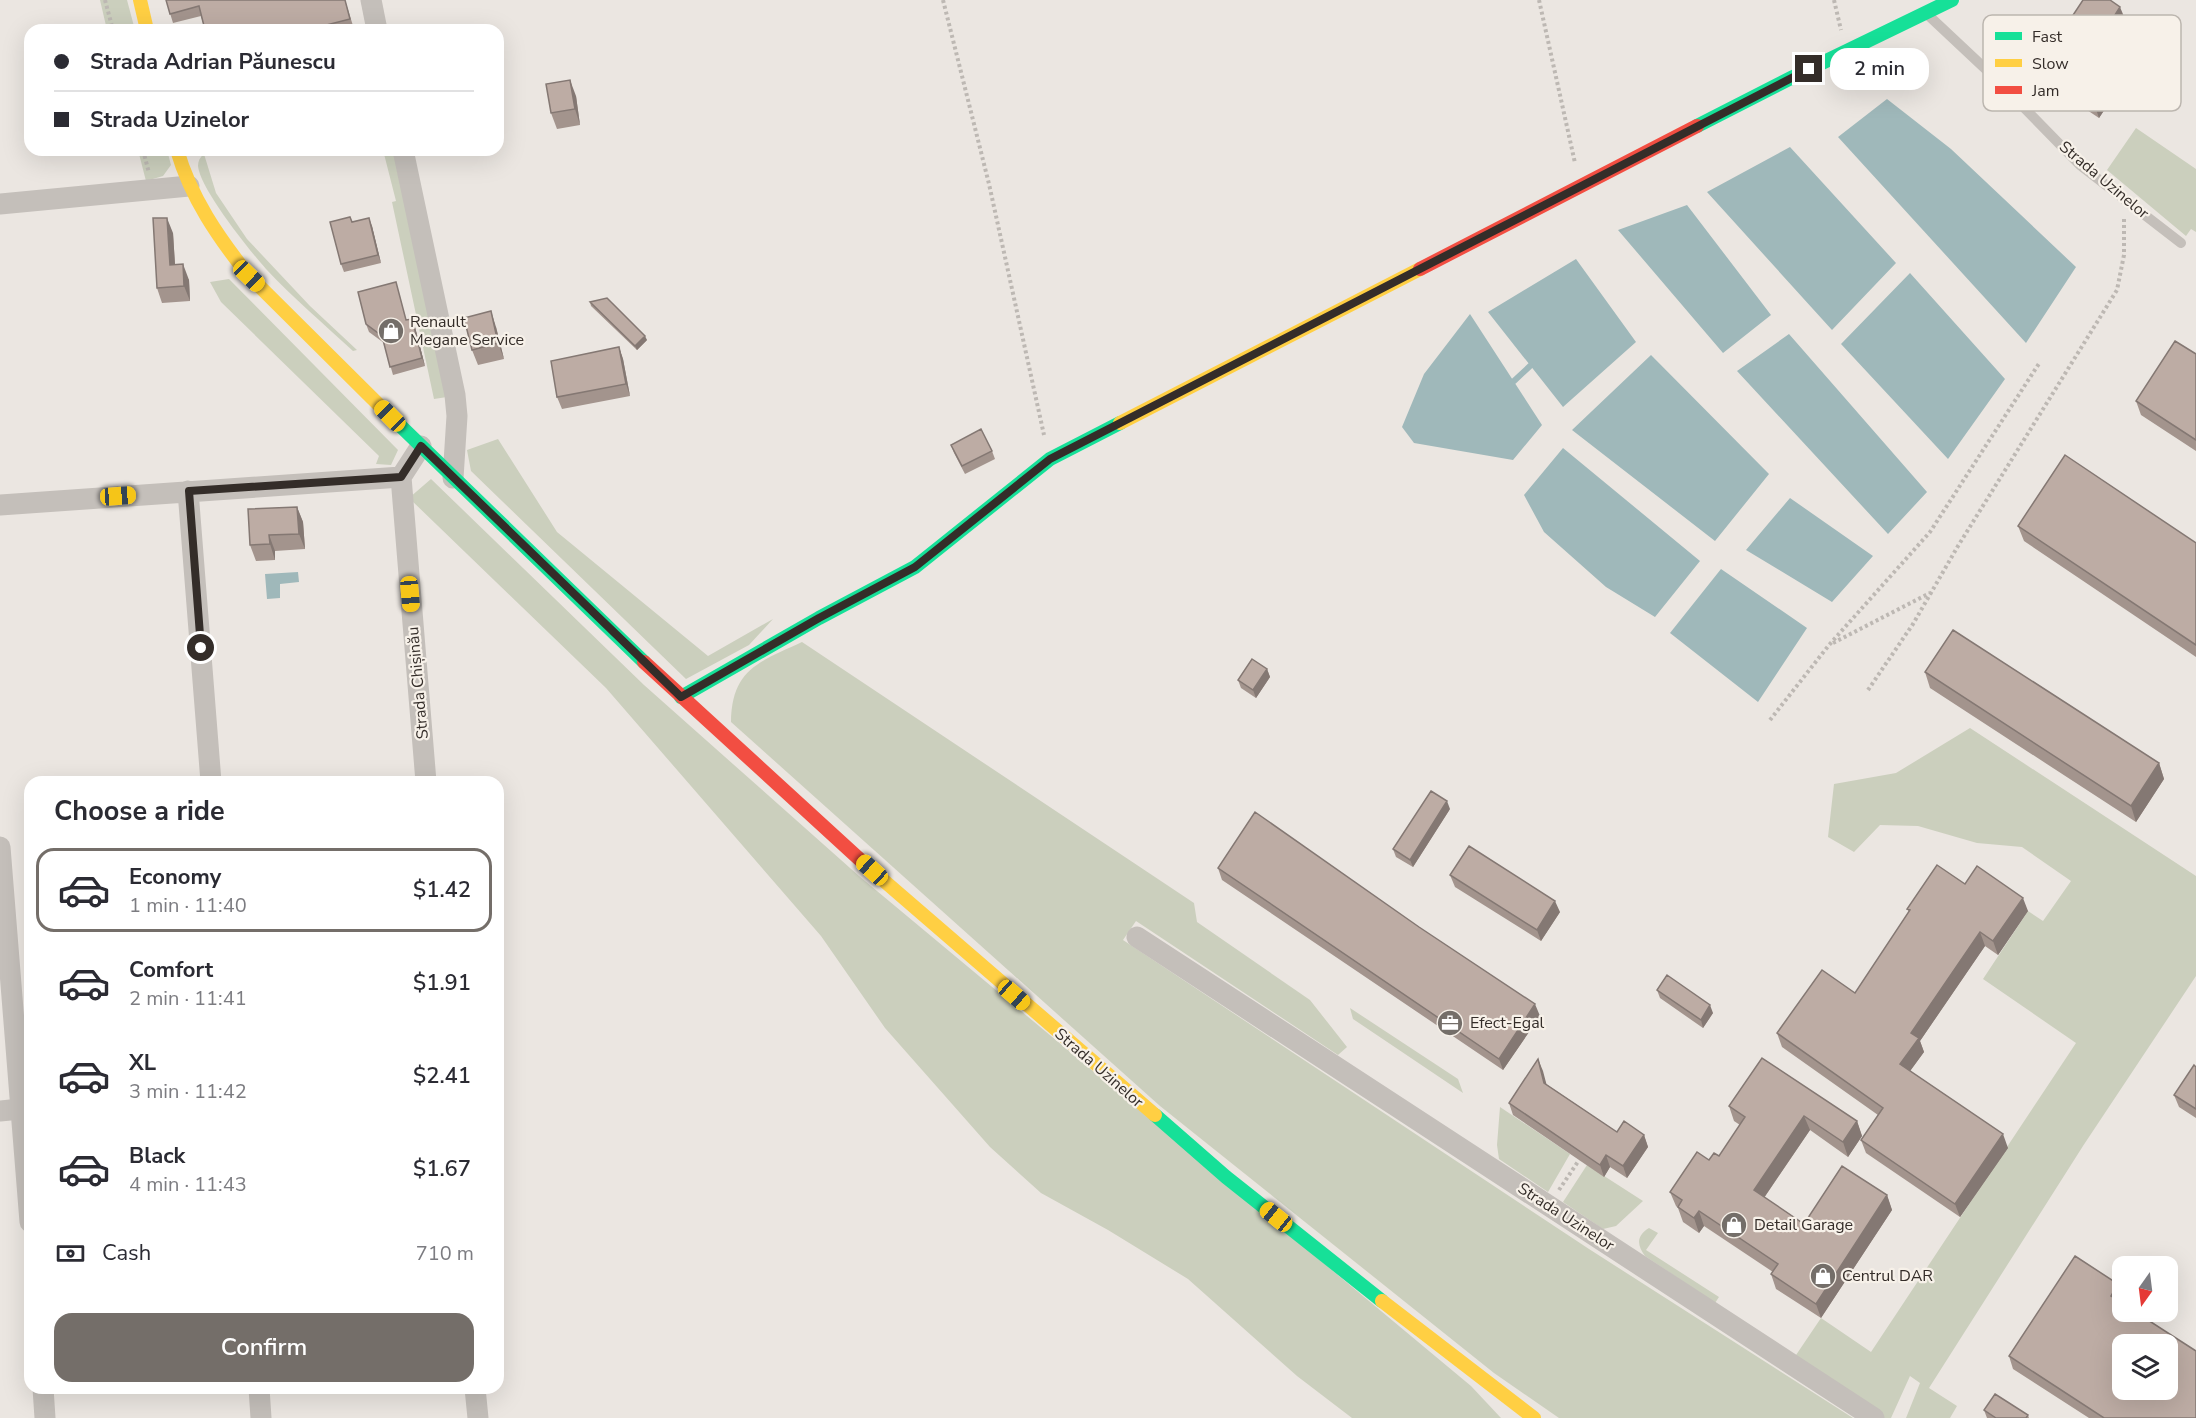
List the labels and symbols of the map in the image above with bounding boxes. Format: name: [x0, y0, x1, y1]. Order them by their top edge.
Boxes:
legend: [1983, 15, 2181, 111]
text: Fast: [2032, 26, 2063, 48]
callout: 2 min: [1830, 48, 1929, 90]
text: Slow: [2032, 53, 2069, 75]
route end: [1795, 55, 1822, 82]
text: Jam: [2031, 80, 2059, 102]
street label: Strada Uzinelor: [2054, 136, 2154, 224]
car: [230, 257, 268, 295]
place label: Renault Megane Service: [410, 311, 524, 351]
shop icon: Renault Megane Service: [376, 316, 406, 346]
car: [371, 397, 409, 435]
car: [99, 486, 137, 506]
car: [399, 575, 421, 613]
street label: Strada Chișinău: [402, 626, 434, 740]
route start: [187, 634, 214, 661]
car: [853, 851, 891, 889]
car: [995, 976, 1033, 1014]
office icon: Efect-Egal: [1435, 1008, 1465, 1038]
place label: Efect-Egal: [1470, 1012, 1545, 1034]
street label: Strada Uzinelor: [1050, 1023, 1148, 1113]
street label: Strada Uzinelor: [1513, 1178, 1619, 1257]
car: [1256, 1199, 1296, 1235]
shop icon: Detail Garage: [1719, 1210, 1749, 1240]
place label: Detail Garage: [1754, 1214, 1853, 1236]
north arrow: [2112, 1256, 2178, 1322]
shop icon: Centrul DAR: [1808, 1261, 1838, 1291]
place label: Centrul DAR: [1842, 1265, 1933, 1287]

